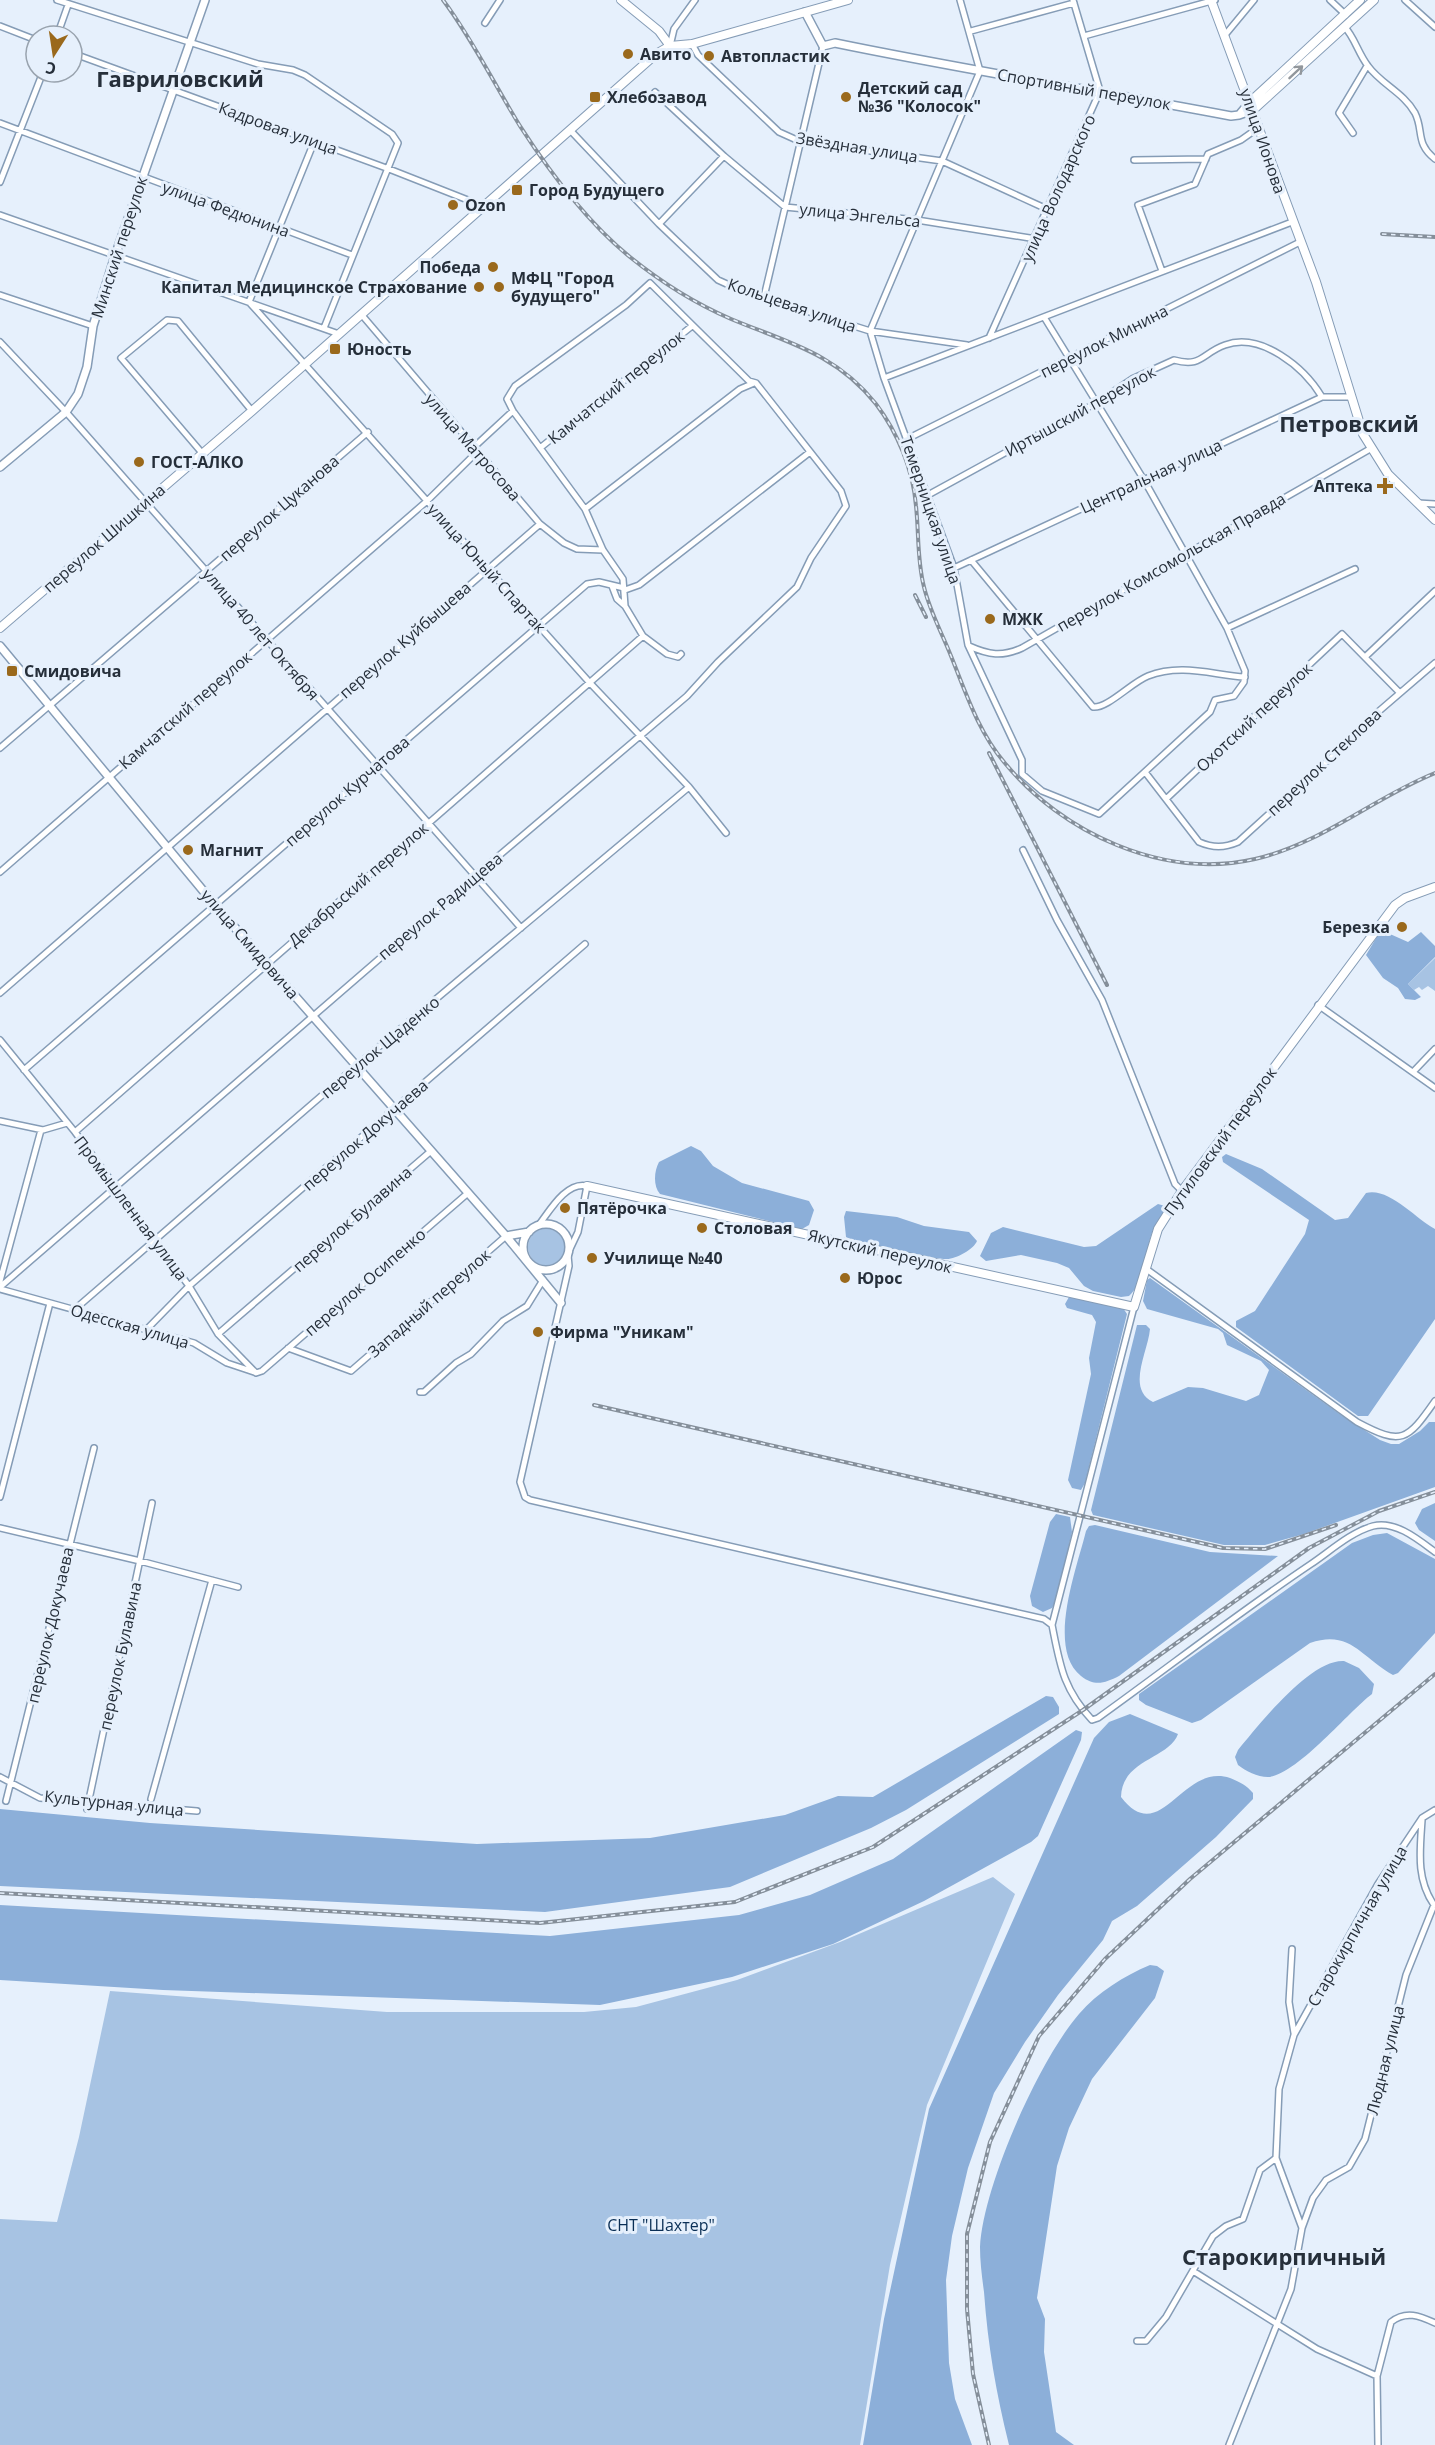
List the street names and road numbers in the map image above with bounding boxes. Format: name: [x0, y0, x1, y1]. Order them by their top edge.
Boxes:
street label: Спортивный переулок: [996, 63, 1173, 115]
street label: улица Ионова: [1235, 85, 1291, 197]
street label: Кадровая улица: [216, 96, 340, 160]
street label: улица Володарского: [1016, 111, 1100, 265]
street label: Звёздная улица: [795, 127, 919, 167]
street label: Минский переулок: [86, 173, 153, 321]
street label: улица Федюнина: [159, 176, 293, 242]
street label: улица Энгельса: [798, 198, 922, 232]
street label: Кольцевая улица: [725, 273, 859, 337]
street label: переулок Минина: [1036, 299, 1172, 383]
street label: Камчатский переулок: [543, 325, 689, 449]
street label: Иртышский переулок: [1001, 360, 1160, 462]
street label: улица Матросова: [420, 388, 526, 506]
street label: Темерницкая улица: [895, 433, 967, 587]
street label: Центральная улица: [1077, 433, 1225, 519]
street label: переулок Цуканова: [215, 450, 343, 566]
street label: переулок Шишкина: [38, 479, 170, 597]
street label: переулок Комсомольская Правда: [1053, 487, 1289, 637]
street label: улица Юный Спартак: [423, 498, 552, 638]
street label: улица 40 лет Октября: [198, 563, 324, 705]
street label: переулок Куйбышева: [334, 577, 476, 703]
street label: Камчатский переулок: [114, 646, 257, 774]
street label: Охотский переулок: [1191, 657, 1317, 777]
street label: переулок Стеклова: [1262, 703, 1386, 821]
street label: переулок Курчатова: [280, 731, 414, 851]
street label: Декабрьский переулок: [283, 816, 433, 951]
street label: переулок Радищева: [373, 847, 507, 965]
street label: улица Смидовича: [196, 884, 304, 1004]
street label: переулок Щаденко: [316, 991, 444, 1103]
street label: Путиловский переулок: [1159, 1062, 1282, 1220]
street label: переулок Докучаева: [298, 1074, 432, 1196]
street label: Промышленная улица: [69, 1131, 193, 1285]
street label: переулок Булавина: [288, 1161, 416, 1277]
street label: переулок Осипенко: [300, 1223, 430, 1341]
street label: Якутский переулок: [806, 1224, 955, 1278]
street label: Западный переулок: [363, 1243, 496, 1362]
street label: Одесская улица: [68, 1299, 192, 1353]
street label: переулок Докучаева: [21, 1545, 79, 1705]
street label: переулок Булавина: [94, 1580, 146, 1732]
street label: Культурная улица: [43, 1785, 185, 1821]
street label: Старокирпичная улица: [1302, 1842, 1412, 2010]
street label: Людная улица: [1361, 2003, 1409, 2117]

